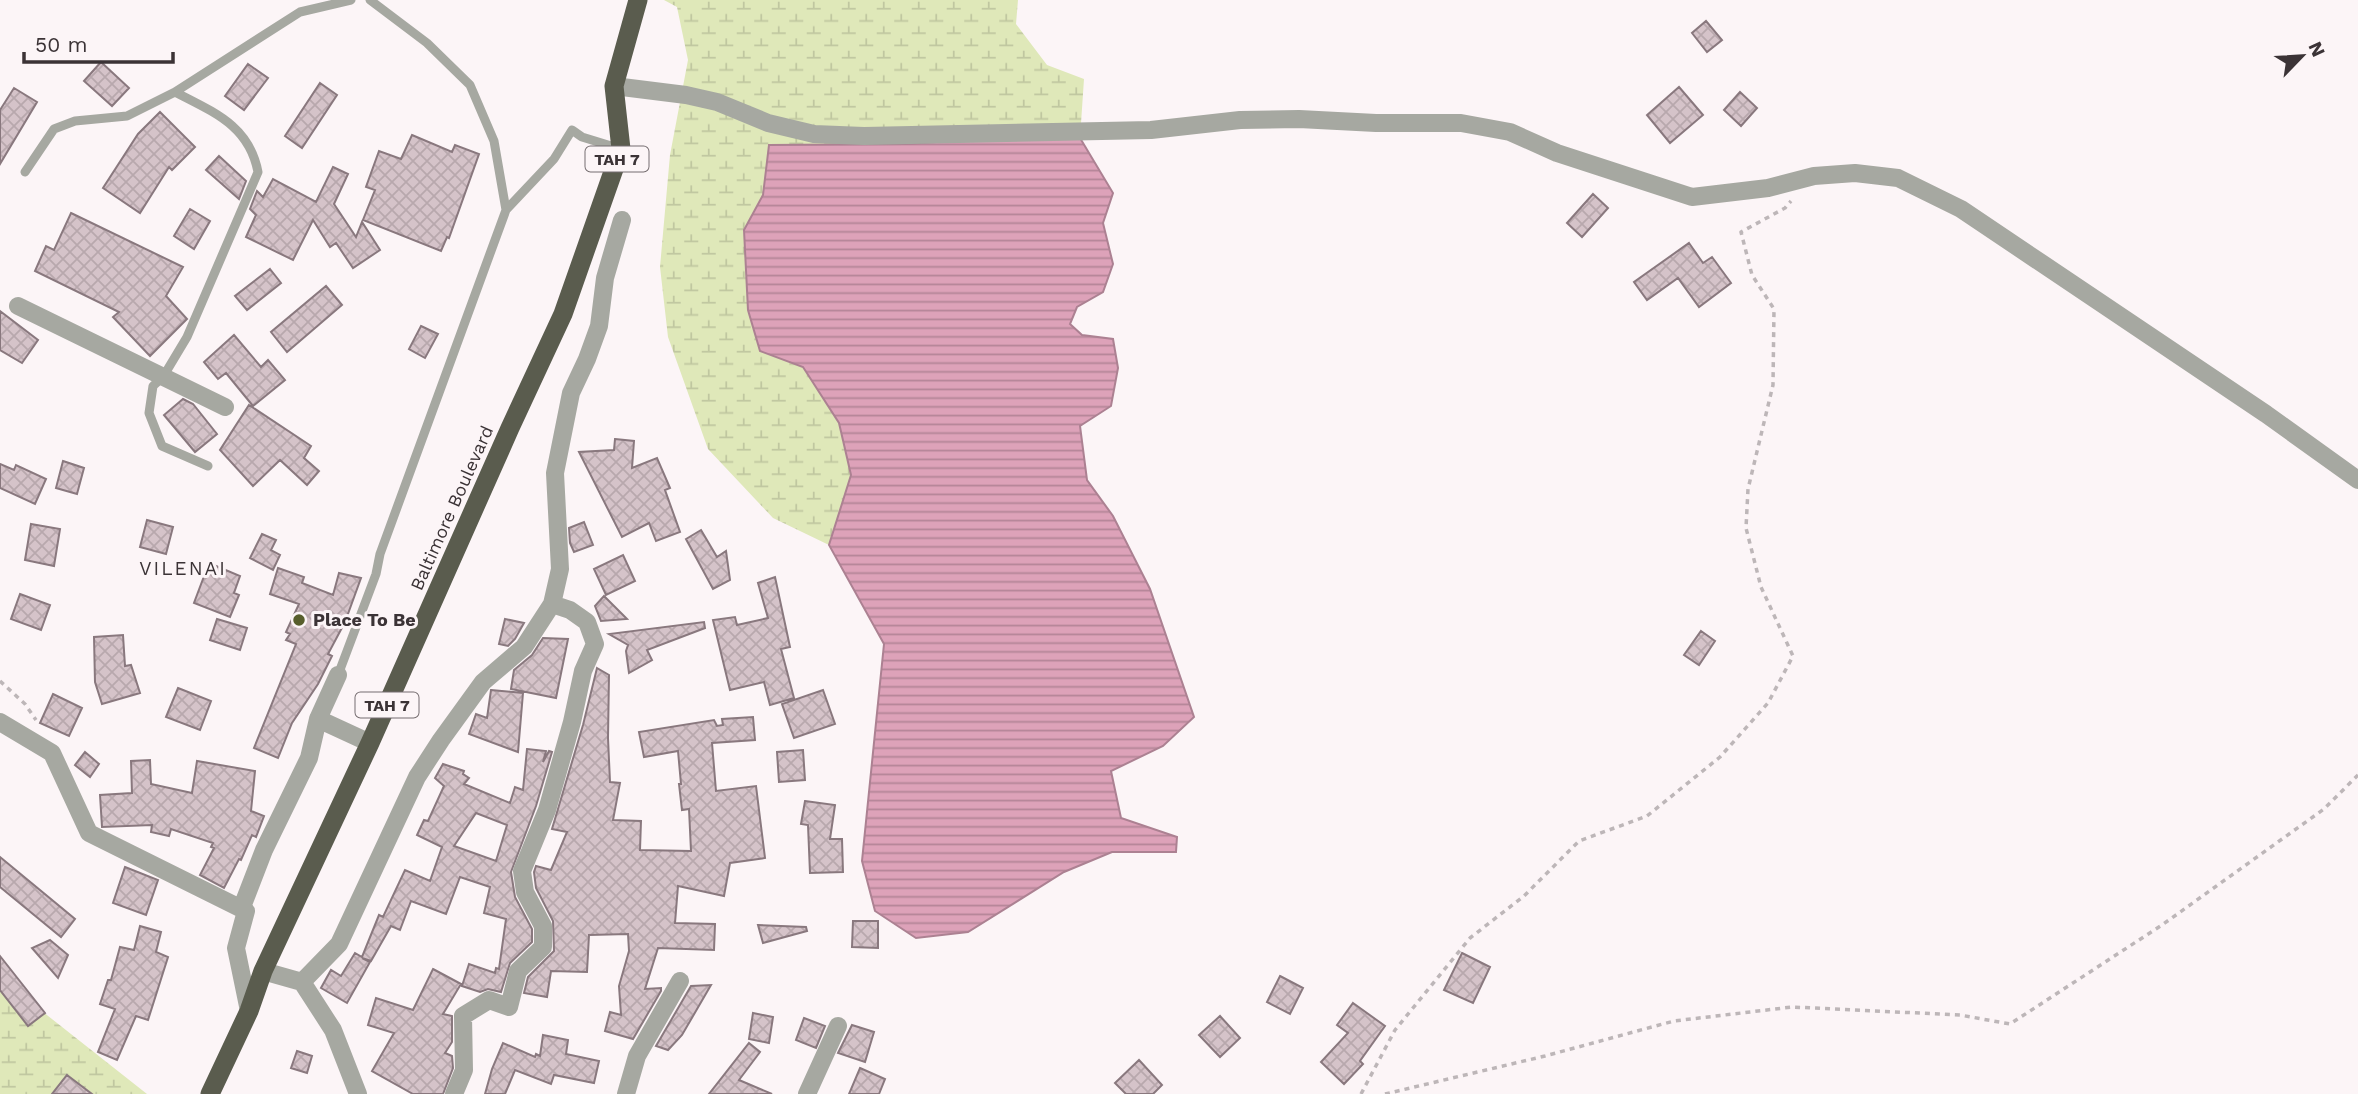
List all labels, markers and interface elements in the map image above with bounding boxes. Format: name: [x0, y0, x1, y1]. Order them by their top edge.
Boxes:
scale bar: [24, 21, 173, 65]
north arrow: [2267, 21, 2337, 91]
text: 50 m: [35, 32, 87, 57]
text: N: [2304, 38, 2330, 60]
road number: TAH 7: [586, 146, 648, 172]
street label: Baltimore Boulevard: [406, 422, 497, 593]
district label: VILENAI: [139, 557, 227, 580]
place label: Place To Be: [313, 609, 416, 630]
marker: Place To Be: [291, 612, 307, 628]
road number: TAH 7: [356, 692, 418, 718]

